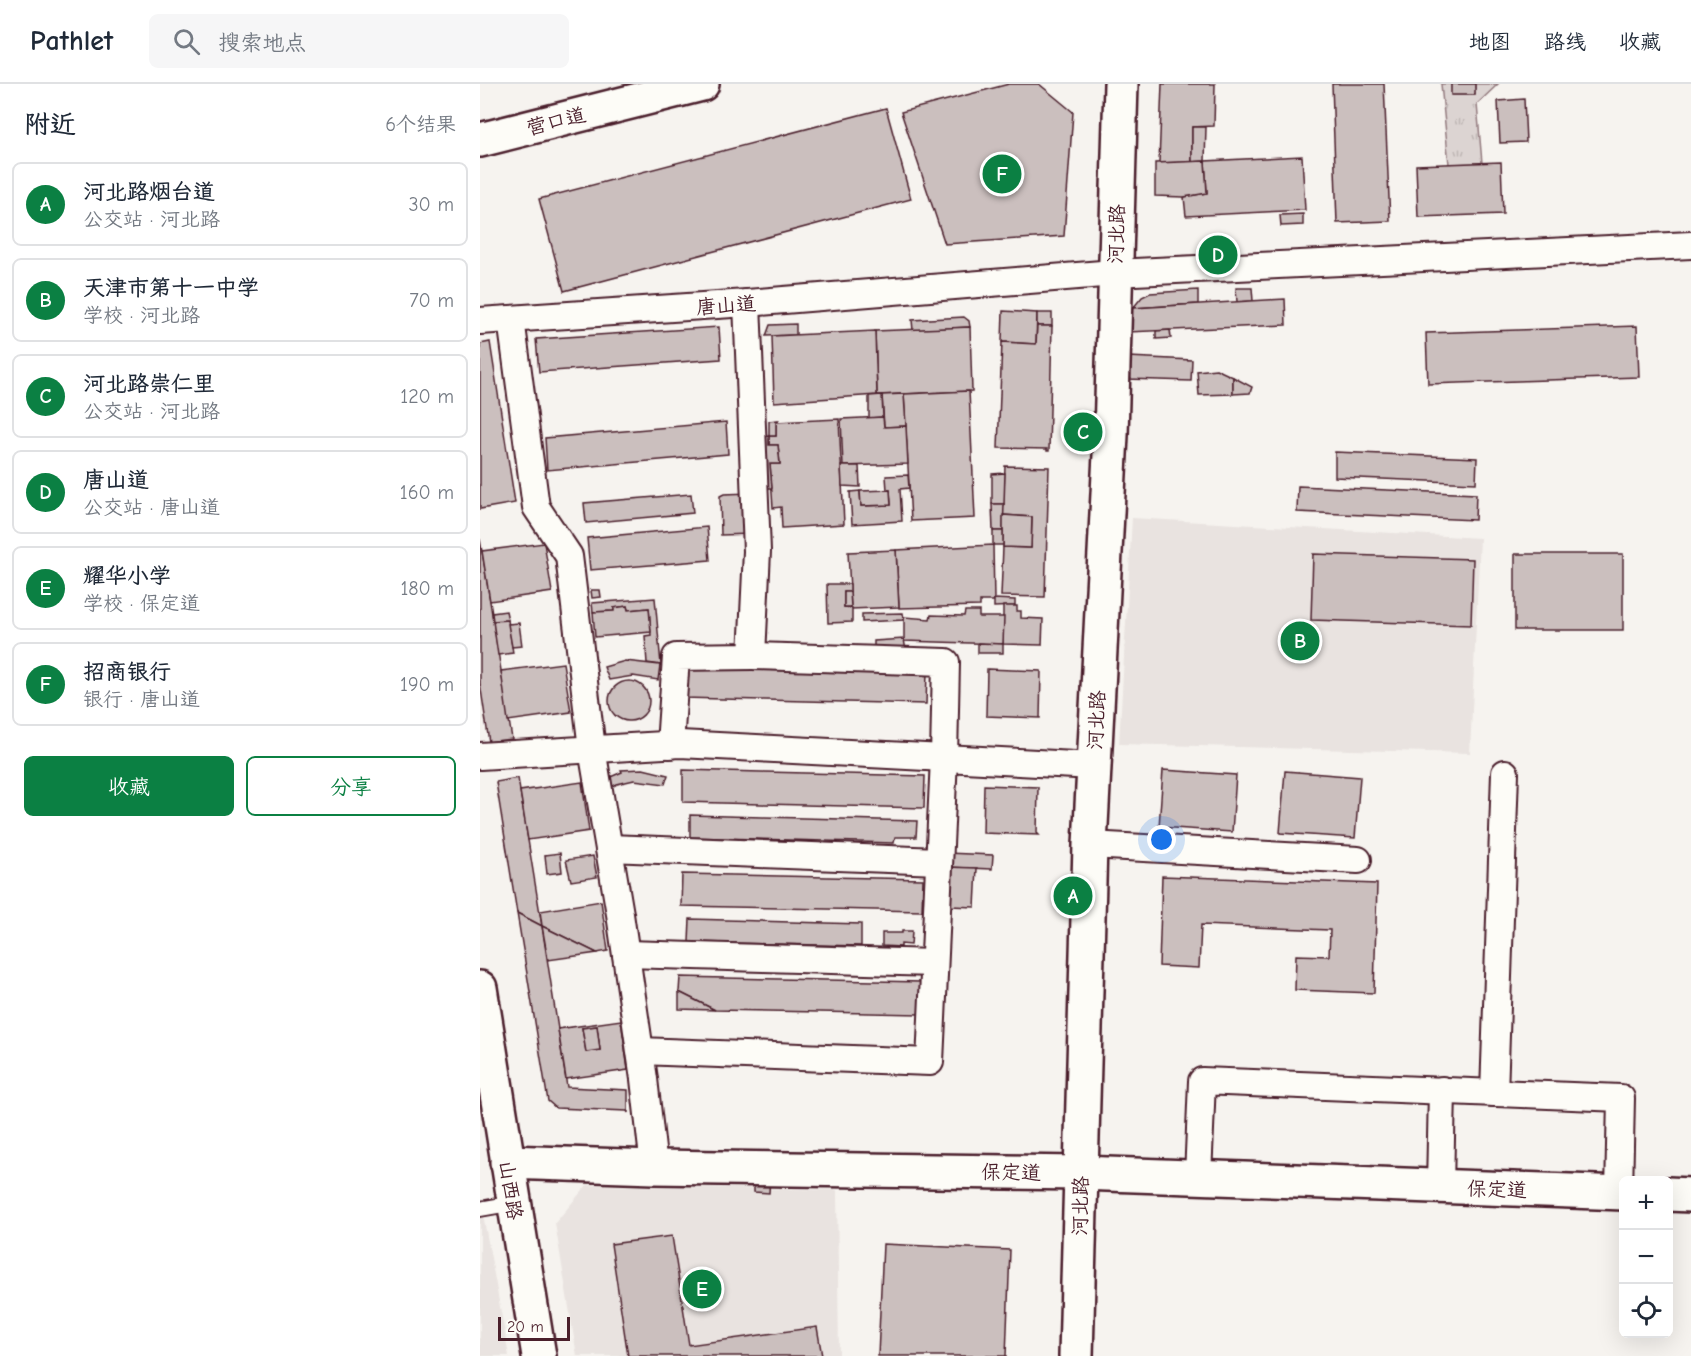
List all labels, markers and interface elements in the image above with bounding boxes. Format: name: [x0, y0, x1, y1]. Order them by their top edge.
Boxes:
search box: [149, 14, 569, 68]
text: Pathlet: [30, 25, 113, 57]
icon: search: [170, 25, 203, 58]
text: 搜索地点: [218, 30, 306, 56]
text: 地图: [1469, 30, 1511, 54]
text: 路线: [1544, 30, 1586, 54]
text: 收藏: [1619, 30, 1661, 54]
street label: 营口道: [524, 103, 588, 140]
text: 附近: [24, 110, 76, 140]
text: 6个结果: [385, 113, 456, 136]
pin: F: [982, 152, 1022, 196]
text: 河北路烟台道: [83, 179, 215, 205]
text: A: [40, 193, 51, 216]
text: 30 m: [408, 193, 454, 216]
street label: 河北路: [1104, 203, 1129, 264]
text: 公交站 · 河北路: [83, 208, 220, 231]
pin: D: [1198, 232, 1238, 278]
text: 天津市第十一中学: [83, 275, 259, 301]
text: B: [39, 289, 52, 312]
text: 70 m: [409, 289, 454, 312]
street label: 唐山道: [695, 292, 757, 319]
text: 学校 · 河北路: [83, 304, 200, 327]
text: 河北路崇仁里: [83, 371, 215, 397]
text: C: [39, 385, 52, 408]
text: 120 m: [400, 385, 454, 408]
text: 公交站 · 河北路: [83, 400, 220, 423]
pin: C: [1064, 410, 1102, 454]
text: 唐山道: [83, 467, 149, 493]
text: D: [39, 481, 52, 504]
text: 160 m: [400, 481, 454, 504]
text: 公交站 · 唐山道: [83, 496, 220, 519]
text: 耀华小学: [83, 563, 171, 589]
text: E: [40, 577, 51, 600]
text: 180 m: [400, 577, 454, 600]
text: 学校 · 保定道: [83, 592, 200, 615]
pin: B: [1280, 618, 1320, 664]
text: 招商银行: [83, 659, 171, 685]
text: F: [40, 673, 51, 696]
text: 190 m: [400, 673, 454, 696]
text: 银行 · 唐山道: [83, 688, 200, 711]
street label: 河北路: [1083, 688, 1110, 751]
button: 收藏: [24, 756, 234, 816]
button: 分享: [246, 756, 456, 816]
your location: [1147, 825, 1176, 854]
pin: A: [1054, 874, 1092, 918]
street label: 山西路: [494, 1159, 527, 1222]
street label: 保定道: [981, 1160, 1041, 1185]
street label: 河北路: [1068, 1175, 1093, 1236]
map controls: [1619, 1176, 1673, 1338]
button: +: [1619, 1176, 1673, 1230]
street label: 保定道: [1467, 1177, 1527, 1202]
button: −: [1619, 1230, 1673, 1284]
pin: E: [682, 1266, 722, 1312]
button: locate: [1619, 1284, 1673, 1338]
scale bar: [498, 1314, 570, 1342]
text: 20 m: [507, 1318, 544, 1336]

